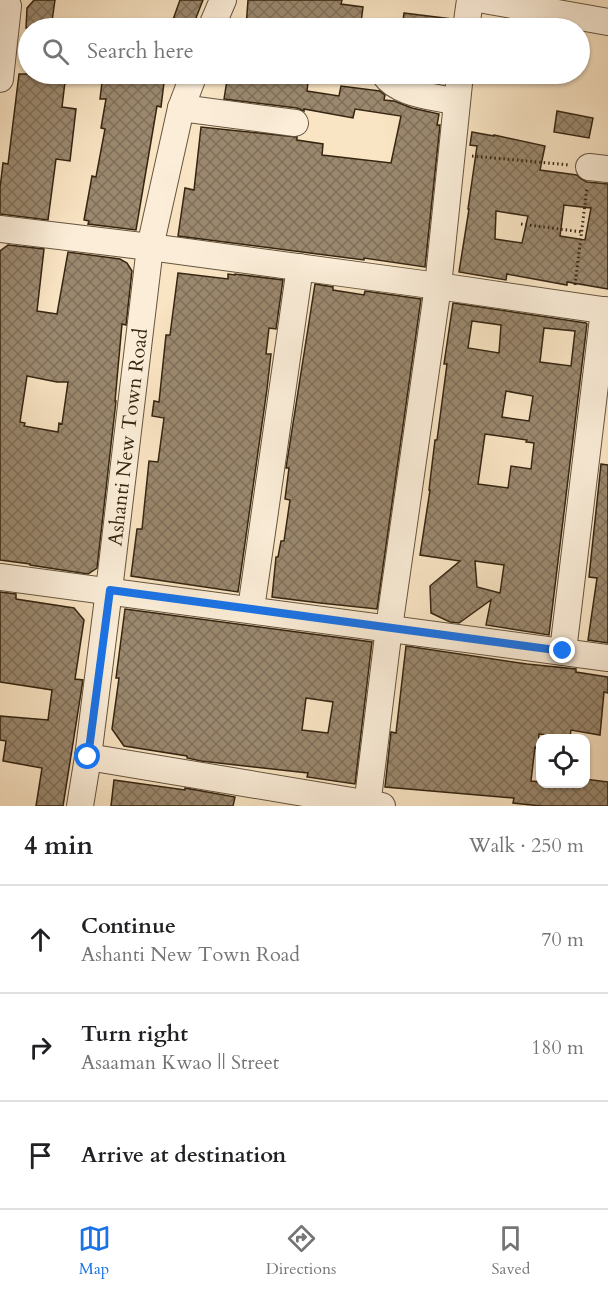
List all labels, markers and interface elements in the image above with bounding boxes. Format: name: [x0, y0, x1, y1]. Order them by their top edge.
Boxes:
search box: [18, 18, 590, 84]
icon: search: [39, 35, 72, 68]
text: Search here: [87, 36, 194, 66]
street label: Ashanti New Town Road: [101, 326, 154, 547]
route end: [549, 637, 575, 663]
map controls: [536, 734, 590, 788]
button: locate: [536, 734, 590, 788]
route start: [74, 743, 100, 769]
text: 4 min: [24, 828, 93, 863]
text: Walk · 250 m: [469, 832, 584, 859]
text: Continue: [81, 911, 176, 941]
icon: ahead: [24, 923, 57, 956]
text: 70 m: [541, 926, 584, 953]
text: Ashanti New Town Road: [81, 941, 300, 968]
text: Turn right: [81, 1019, 188, 1049]
icon: right: [24, 1031, 57, 1064]
text: 180 m: [531, 1034, 584, 1061]
text: Asaaman Kwao || Street: [81, 1049, 279, 1076]
icon: arrive: [24, 1139, 57, 1172]
text: Arrive at destination: [81, 1140, 286, 1170]
tab: Map: [78, 1222, 111, 1280]
tab: Directions: [266, 1222, 336, 1280]
tab: Saved: [492, 1222, 530, 1280]

